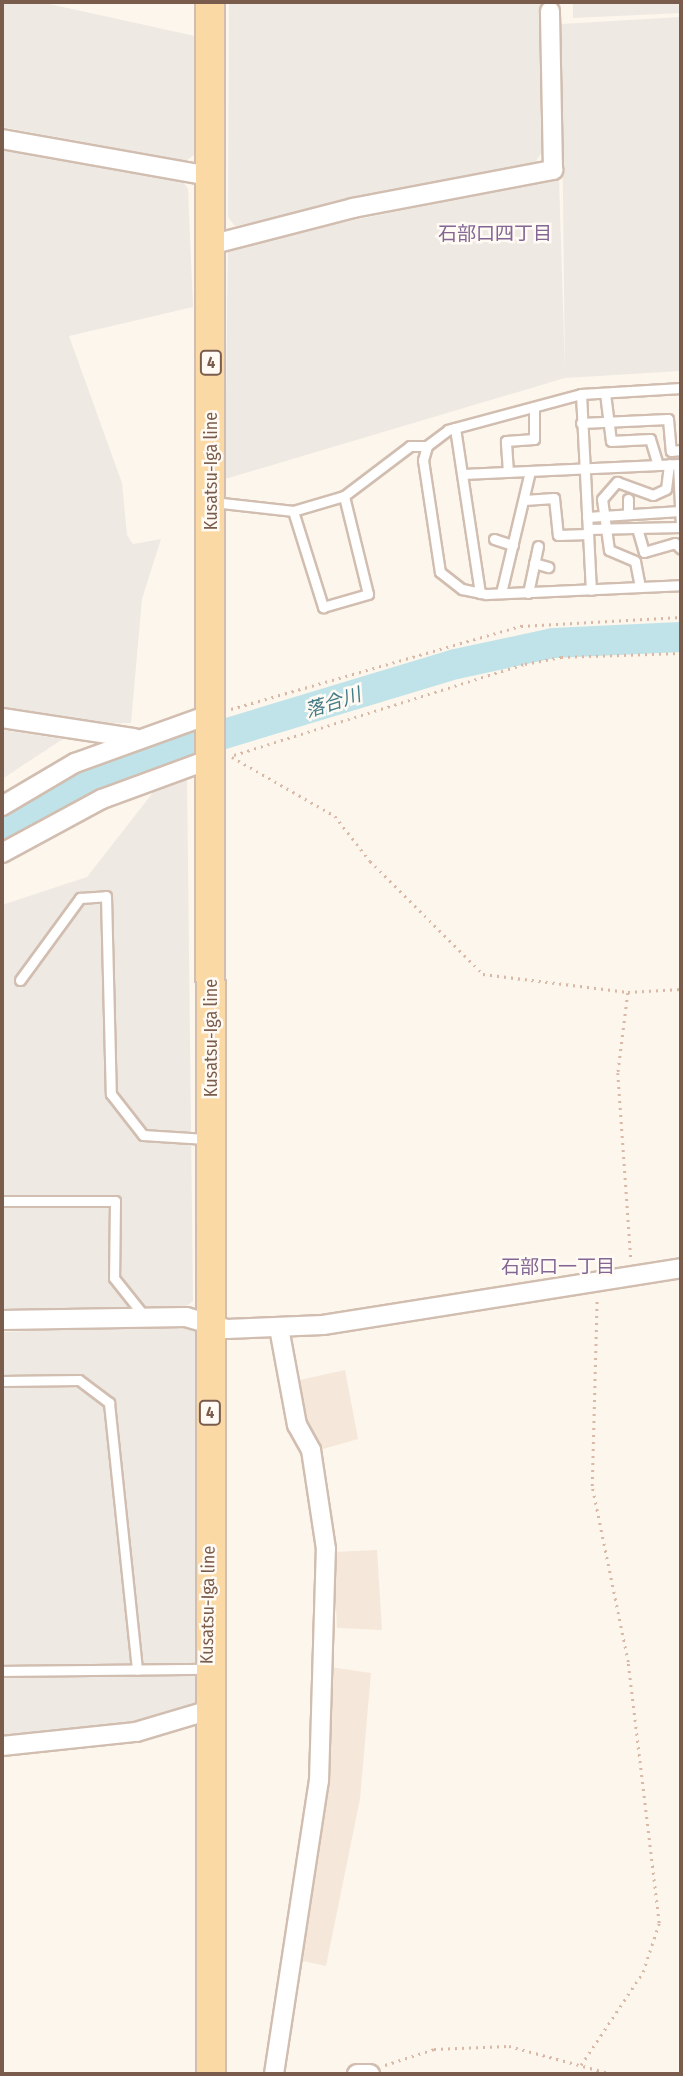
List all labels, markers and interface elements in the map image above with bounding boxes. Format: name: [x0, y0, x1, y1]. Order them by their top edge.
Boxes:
district label: 石部口四丁目: [438, 223, 552, 245]
road number: 4: [199, 350, 223, 376]
street label: Kusatsu-Iga line: [200, 412, 222, 530]
water label: 落合川: [302, 683, 364, 723]
street label: Kusatsu-Iga line: [200, 979, 222, 1097]
district label: 石部口一丁目: [501, 1256, 615, 1278]
road number: 4: [198, 1400, 222, 1426]
street label: Kusatsu-Iga line: [196, 1546, 220, 1664]

